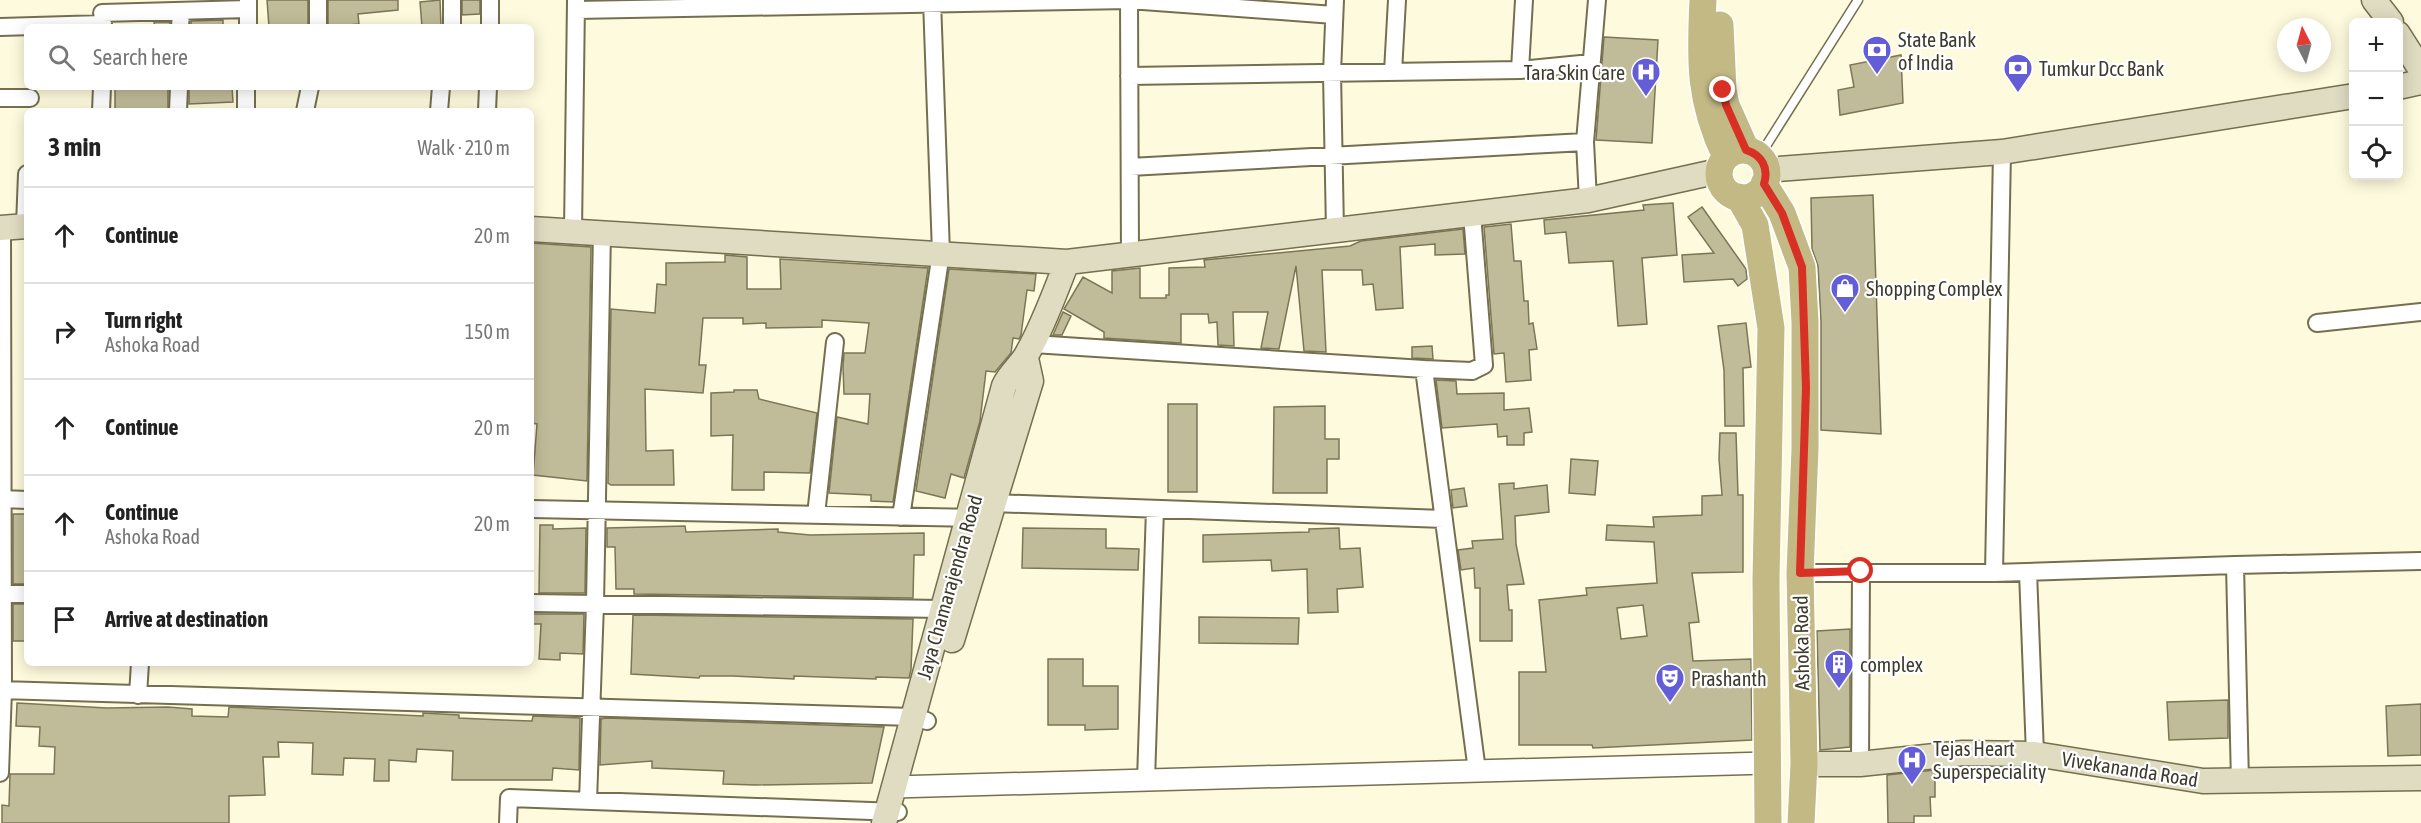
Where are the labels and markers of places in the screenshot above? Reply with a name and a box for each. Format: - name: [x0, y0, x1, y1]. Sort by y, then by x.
- place label: State Bank of India: [1898, 28, 1976, 74]
- bank icon: State Bank of India: [1861, 34, 1893, 76]
- bank icon: Tumkur Dcc Bank: [2002, 52, 2034, 94]
- hospital icon: Tara Skin Care: [1630, 56, 1662, 98]
- place label: Tumkur Dcc Bank: [2039, 57, 2164, 80]
- place label: Tara Skin Care: [1524, 61, 1625, 84]
- shop icon: Shopping Complex: [1829, 272, 1861, 314]
- place label: Shopping Complex: [1866, 277, 2002, 300]
- building icon: complex: [1823, 648, 1855, 690]
- place label: complex: [1860, 653, 1923, 676]
- theatre icon: Prashanth: [1654, 662, 1686, 704]
- place label: Prashanth: [1691, 667, 1767, 690]
- place label: Tejas Heart Superspeciality: [1933, 737, 2046, 783]
- hospital icon: Tejas Heart Superspeciality: [1896, 744, 1928, 786]

